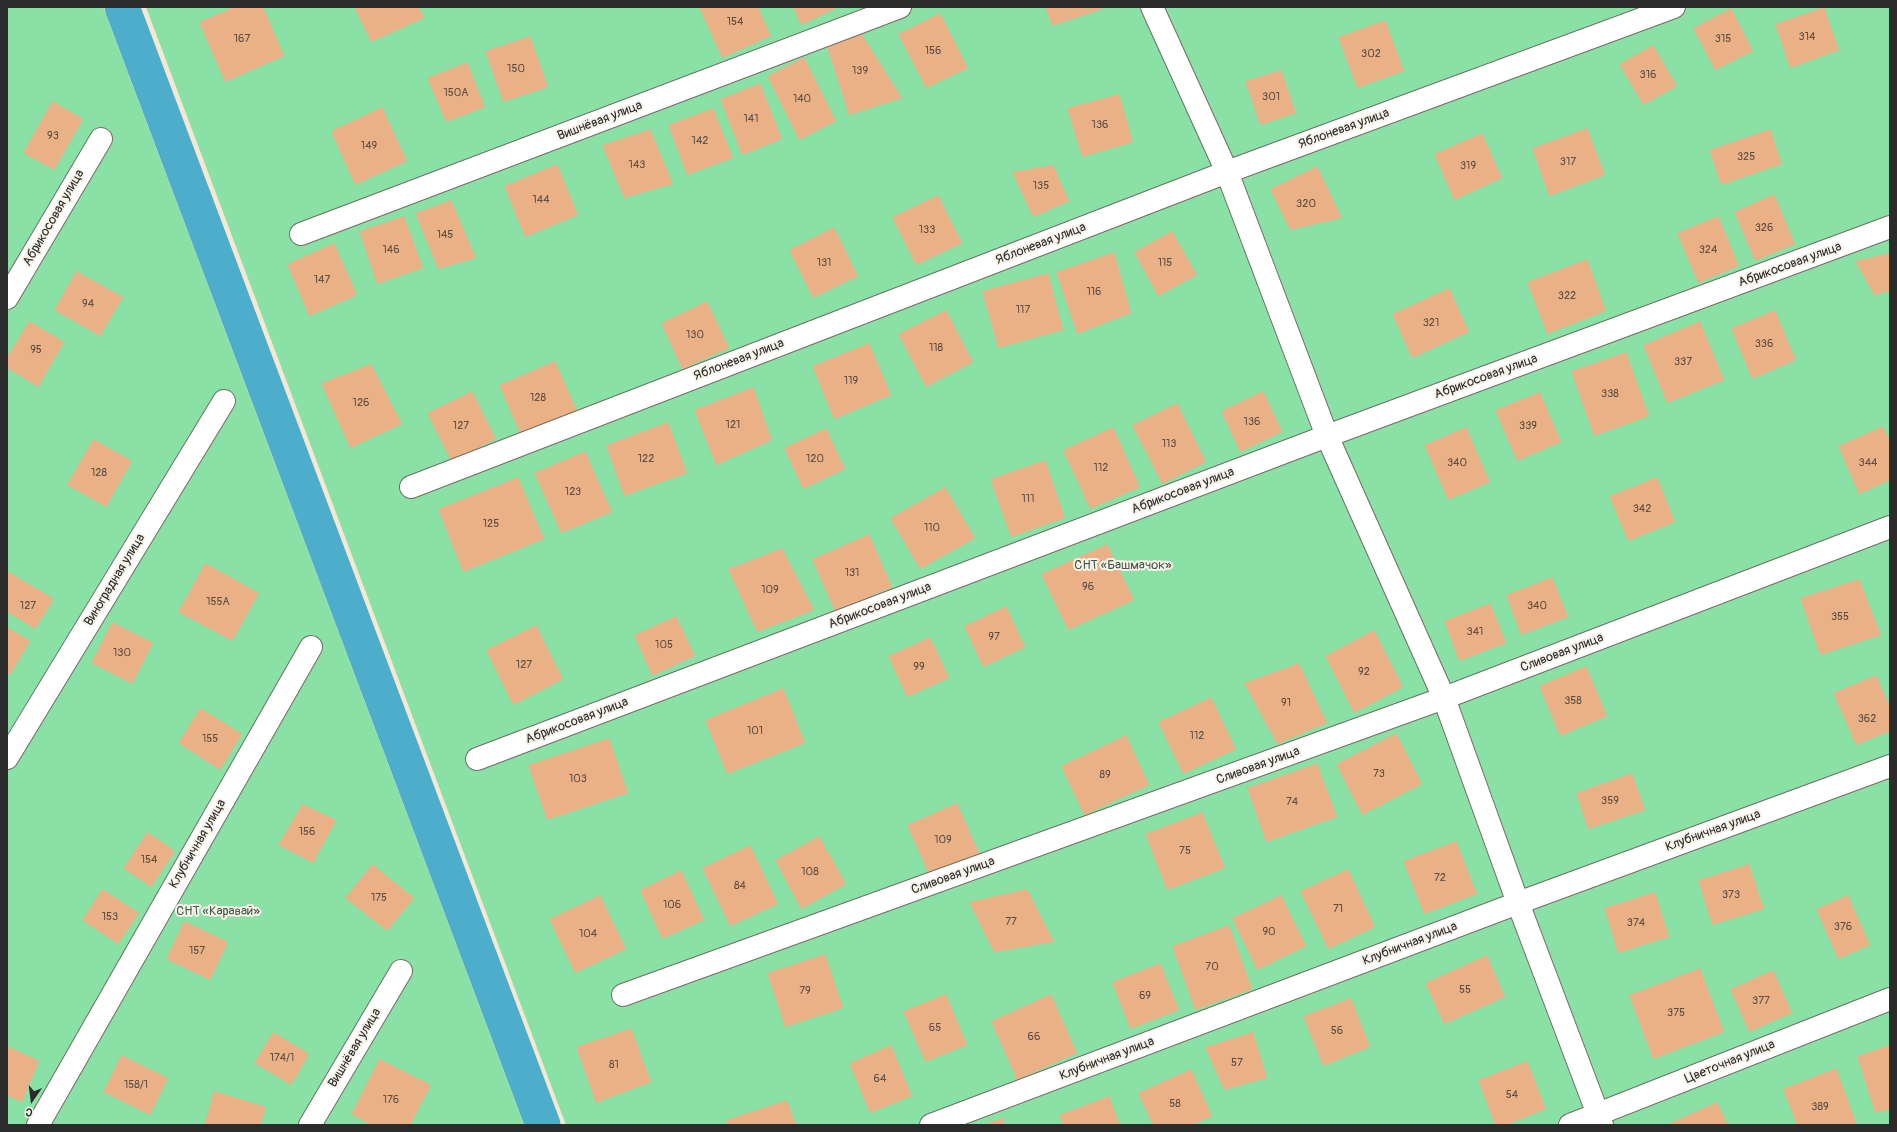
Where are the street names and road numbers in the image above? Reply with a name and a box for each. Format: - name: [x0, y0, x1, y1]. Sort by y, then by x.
- street label: Вишнёвая улица: [555, 98, 645, 144]
- street label: Яблоневая улица: [1296, 105, 1392, 153]
- street label: Абрикосовая улица: [20, 167, 88, 269]
- street label: Яблоневая улица: [994, 220, 1088, 268]
- street label: Абрикосовая улица: [1736, 239, 1844, 291]
- street label: Яблоневая улица: [692, 336, 786, 384]
- street label: Абрикосовая улица: [1432, 351, 1540, 403]
- street label: Абрикосовая улица: [1129, 464, 1237, 518]
- street label: Виноградная улица: [81, 531, 149, 629]
- street label: Абрикосовая улица: [826, 579, 934, 633]
- street label: Сливовая улица: [1518, 630, 1606, 676]
- street label: Абрикосовая улица: [523, 694, 631, 748]
- street label: Сливовая улица: [1214, 744, 1302, 788]
- street label: Клубничная улица: [166, 797, 230, 891]
- street label: Клубничная улица: [1663, 807, 1763, 855]
- street label: Сливовая улица: [909, 854, 997, 898]
- street label: Клубничная улица: [1361, 919, 1459, 969]
- street label: Вишнёвая улица: [325, 1006, 385, 1090]
- street label: Клубничная улица: [1058, 1034, 1156, 1084]
- street label: Цветочная улица: [1683, 1037, 1777, 1087]

